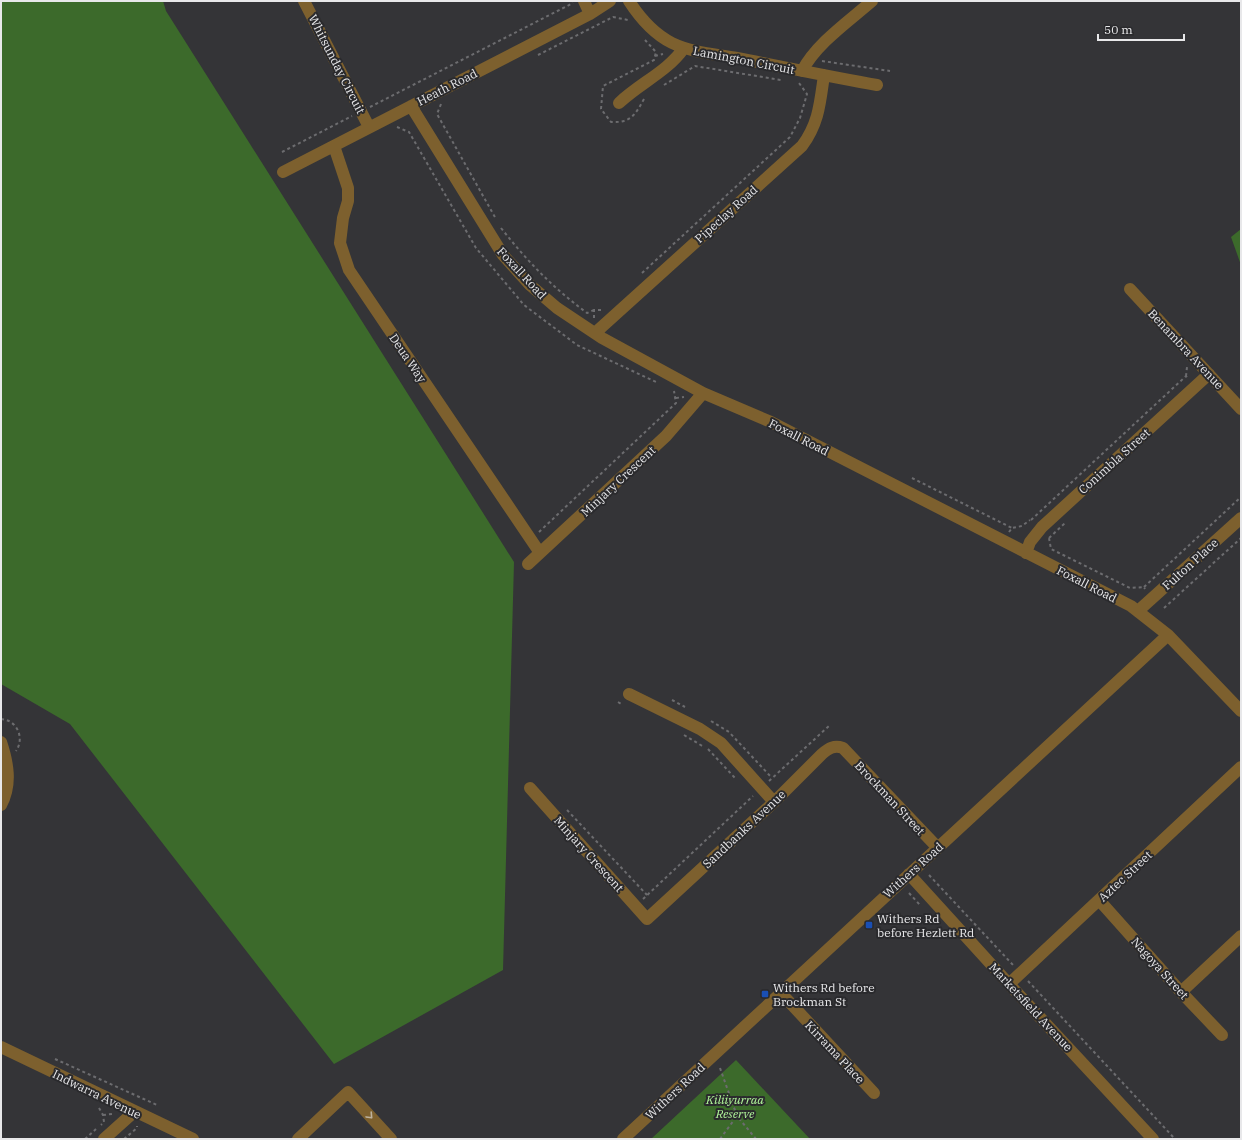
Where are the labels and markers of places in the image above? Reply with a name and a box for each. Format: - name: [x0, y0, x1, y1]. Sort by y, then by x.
- place label: Withers Rd before Hezlett Rd: [877, 911, 974, 940]
- marker: Withers Rd before Hezlett Rd: [864, 920, 874, 930]
- place label: Withers Rd before Brockman St: [773, 980, 875, 1009]
- marker: Withers Rd before Brockman St: [760, 989, 770, 999]

